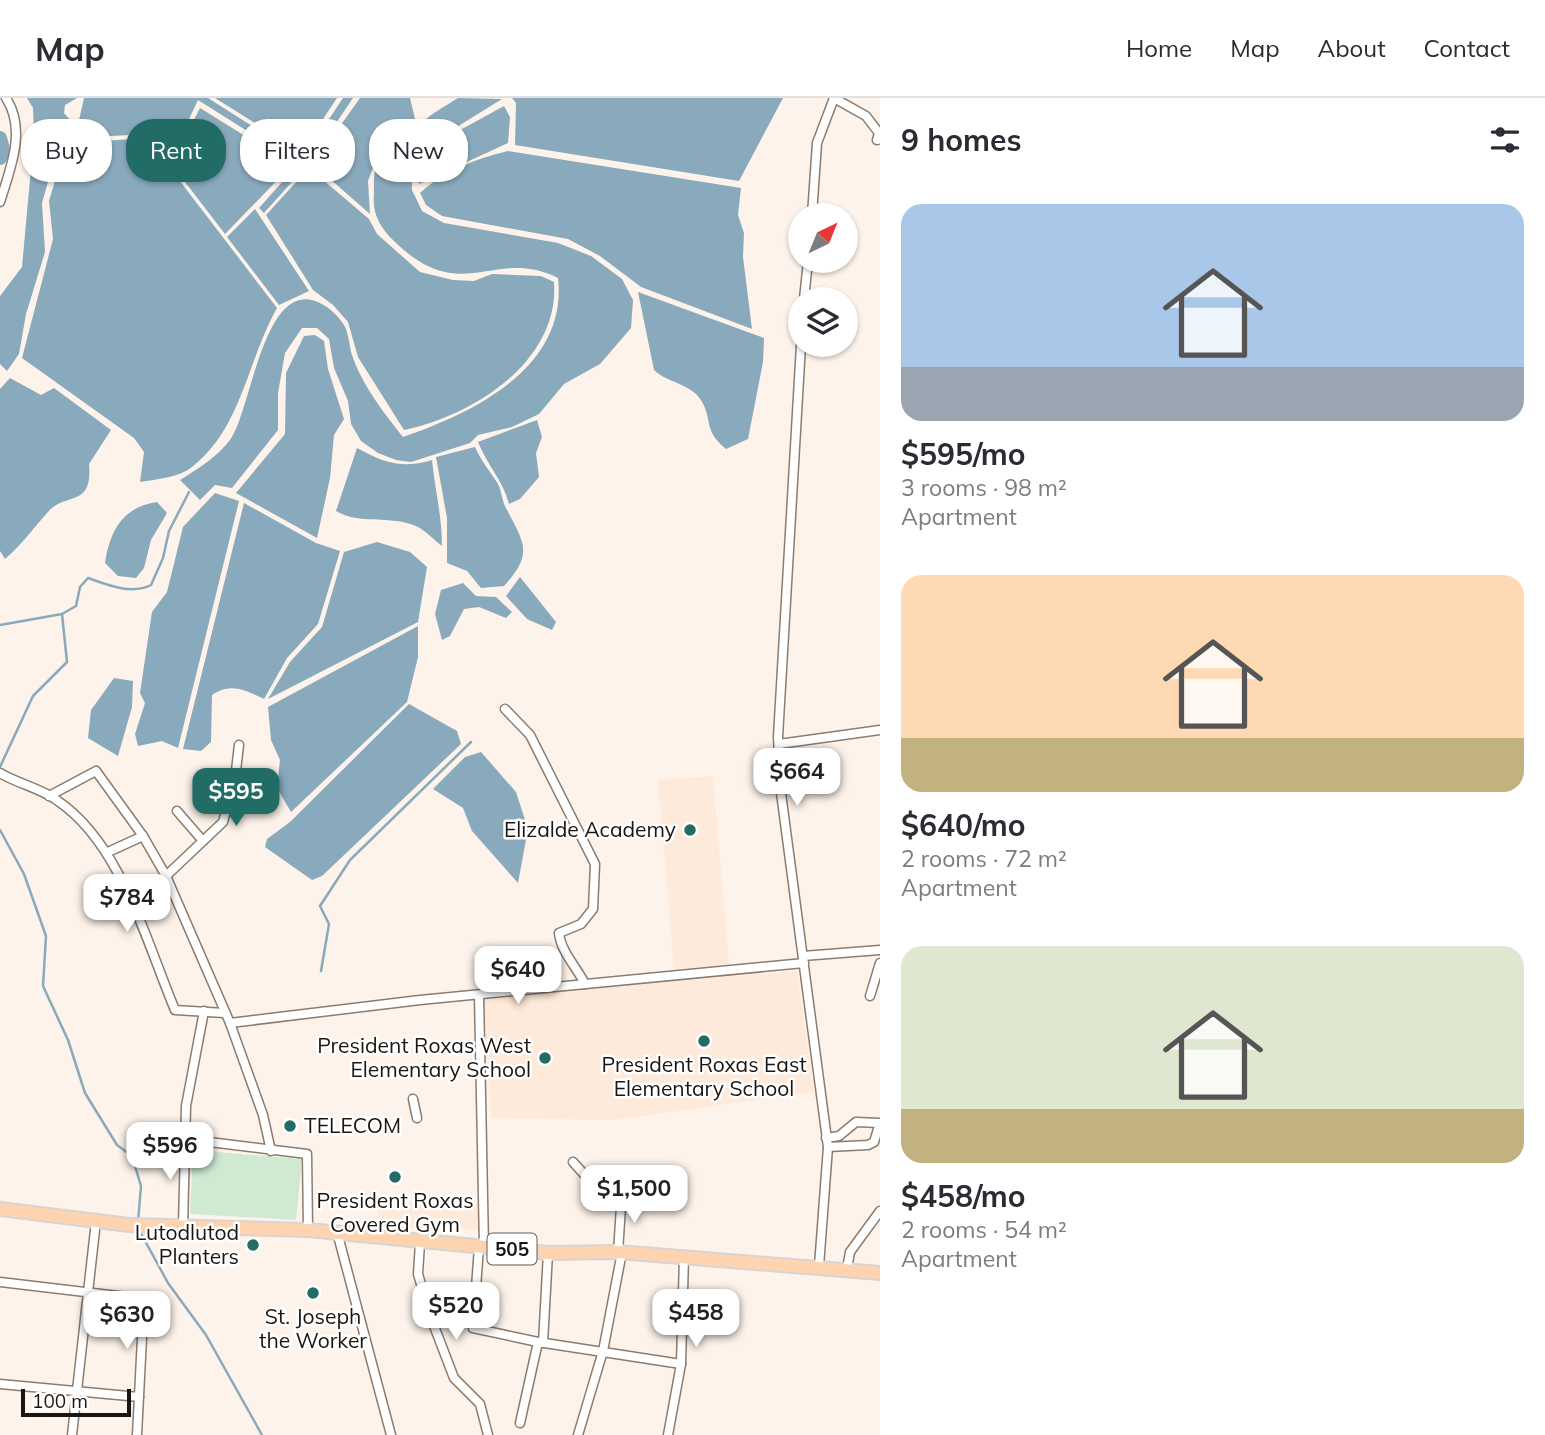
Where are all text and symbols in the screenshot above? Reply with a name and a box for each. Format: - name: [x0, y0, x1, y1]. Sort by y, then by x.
- text: Map: [35, 28, 105, 69]
- text: Home: [1126, 33, 1192, 63]
- text: Map: [1230, 33, 1280, 63]
- text: About: [1318, 33, 1386, 63]
- text: Contact: [1424, 33, 1510, 63]
- chip: Buy: [21, 119, 112, 182]
- chip: Rent: [126, 119, 226, 182]
- chip: Filters: [240, 119, 355, 182]
- chip: New: [369, 119, 468, 182]
- text: 9 homes: [901, 121, 1022, 159]
- icon: filters: [1486, 121, 1524, 159]
- north arrow: [788, 203, 858, 273]
- map controls: [788, 203, 858, 357]
- icon: home: [1150, 250, 1276, 376]
- button: layers: [788, 287, 858, 357]
- text: $595/mo: [901, 435, 1025, 473]
- text: 3 rooms · 98 m²: [901, 473, 1067, 502]
- text: Apartment: [901, 502, 1017, 531]
- icon: home: [1150, 621, 1276, 747]
- pin: $664: [756, 748, 838, 808]
- text: $664: [769, 756, 825, 785]
- pin: $595: [195, 768, 277, 828]
- text: $595: [208, 776, 264, 805]
- text: $640/mo: [901, 806, 1025, 844]
- place label: Elizalde Academy: [504, 816, 676, 842]
- marker: Elizalde Academy: [682, 822, 698, 838]
- text: 2 rooms · 72 m²: [901, 844, 1067, 873]
- text: Apartment: [901, 873, 1017, 902]
- pin: $784: [86, 874, 168, 934]
- text: $784: [99, 882, 155, 911]
- pin: $640: [477, 946, 559, 1006]
- text: $640: [490, 954, 546, 983]
- icon: home: [1150, 992, 1276, 1118]
- place label: President Roxas West Elementary School: [317, 1032, 531, 1082]
- marker: President Roxas East Elementary School: [696, 1033, 712, 1049]
- marker: President Roxas West Elementary School: [537, 1050, 553, 1066]
- place label: President Roxas East Elementary School: [601, 1051, 807, 1101]
- place label: TELECOM: [304, 1112, 401, 1138]
- marker: TELECOM: [282, 1118, 298, 1134]
- pin: $596: [129, 1122, 211, 1182]
- text: $596: [142, 1130, 198, 1159]
- pin: $1,500: [577, 1166, 691, 1225]
- marker: President Roxas Covered Gym: [387, 1169, 403, 1185]
- text: $1,500: [597, 1173, 671, 1202]
- text: $458/mo: [901, 1177, 1025, 1215]
- place label: President Roxas Covered Gym: [316, 1187, 474, 1237]
- text: 2 rooms · 54 m²: [901, 1215, 1067, 1244]
- place label: Lutodlutod Planters: [135, 1219, 239, 1269]
- road number: 505: [488, 1233, 536, 1264]
- marker: Lutodlutod Planters: [245, 1237, 261, 1253]
- text: Apartment: [901, 1244, 1017, 1273]
- pin: $520: [415, 1282, 497, 1342]
- marker: St. Joseph the Worker: [305, 1285, 321, 1301]
- text: $520: [428, 1290, 484, 1319]
- pin: $458: [655, 1290, 737, 1349]
- pin: $630: [86, 1292, 168, 1351]
- text: $458: [668, 1297, 724, 1326]
- text: $630: [99, 1299, 155, 1328]
- place label: St. Joseph the Worker: [259, 1303, 367, 1353]
- scale bar: [21, 1386, 131, 1418]
- text: 100 m: [32, 1389, 88, 1413]

